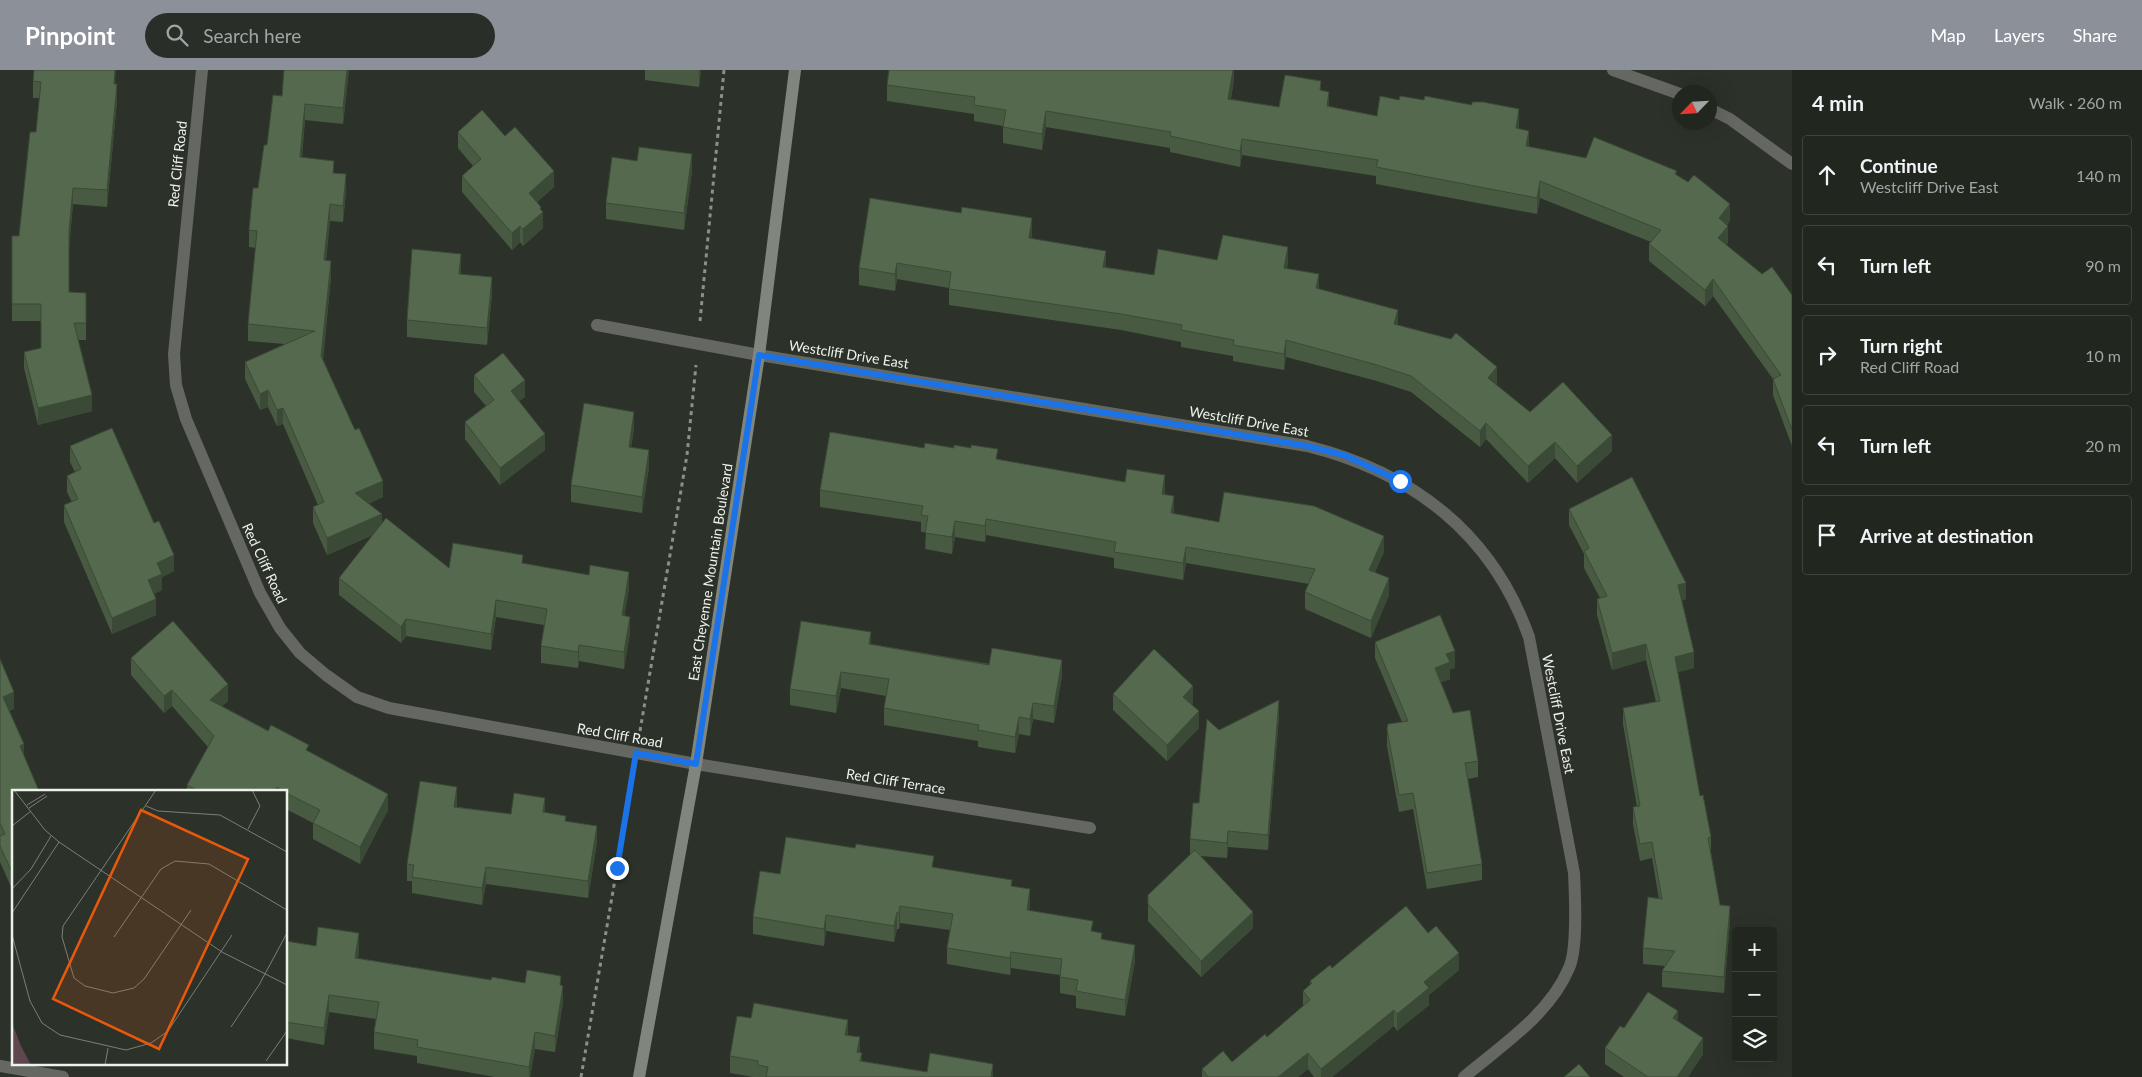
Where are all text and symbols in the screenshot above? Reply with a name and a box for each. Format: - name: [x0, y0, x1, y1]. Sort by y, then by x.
- search box: [145, 13, 495, 58]
- text: Pinpoint: [25, 21, 115, 50]
- icon: search: [163, 21, 191, 49]
- text: Search here: [203, 24, 301, 47]
- text: Map: [1930, 24, 1966, 46]
- text: Layers: [1994, 24, 2045, 46]
- text: Share: [2073, 24, 2117, 46]
- north arrow: [1672, 85, 1717, 130]
- text: 4 min: [1812, 90, 1864, 115]
- text: Walk · 260 m: [2029, 93, 2122, 112]
- street label: Red Cliff Road: [164, 120, 190, 208]
- text: Continue: [1860, 154, 1938, 177]
- icon: ahead: [1813, 161, 1841, 189]
- text: 140 m: [2076, 166, 2121, 185]
- text: Westcliff Drive East: [1860, 177, 1998, 196]
- icon: left: [1813, 251, 1841, 279]
- text: Turn left: [1860, 254, 1931, 277]
- text: 90 m: [2085, 256, 2121, 275]
- text: Turn right: [1860, 334, 1942, 357]
- street label: Westcliff Drive East: [788, 336, 910, 372]
- icon: right: [1813, 341, 1841, 369]
- text: 10 m: [2085, 346, 2121, 365]
- text: Red Cliff Road: [1860, 357, 1959, 376]
- street label: Westcliff Drive East: [1188, 402, 1310, 440]
- icon: left: [1813, 431, 1841, 459]
- text: Turn left: [1860, 434, 1931, 457]
- text: 20 m: [2085, 436, 2121, 455]
- street label: East Cheyenne Mountain Boulevard: [684, 462, 736, 682]
- route start: [1389, 470, 1412, 493]
- street label: Red Cliff Road: [239, 520, 291, 606]
- icon: arrive: [1813, 521, 1841, 549]
- text: Arrive at destination: [1860, 524, 2033, 547]
- street label: Westcliff Drive East: [1539, 653, 1579, 775]
- street label: Red Cliff Road: [576, 719, 664, 751]
- street label: Red Cliff Terrace: [845, 765, 947, 797]
- inset map: [12, 790, 288, 1064]
- route end: [606, 857, 629, 880]
- map controls: [1732, 927, 1777, 1062]
- button: +: [1732, 927, 1777, 972]
- button: −: [1732, 972, 1777, 1017]
- button: layers: [1732, 1017, 1777, 1062]

